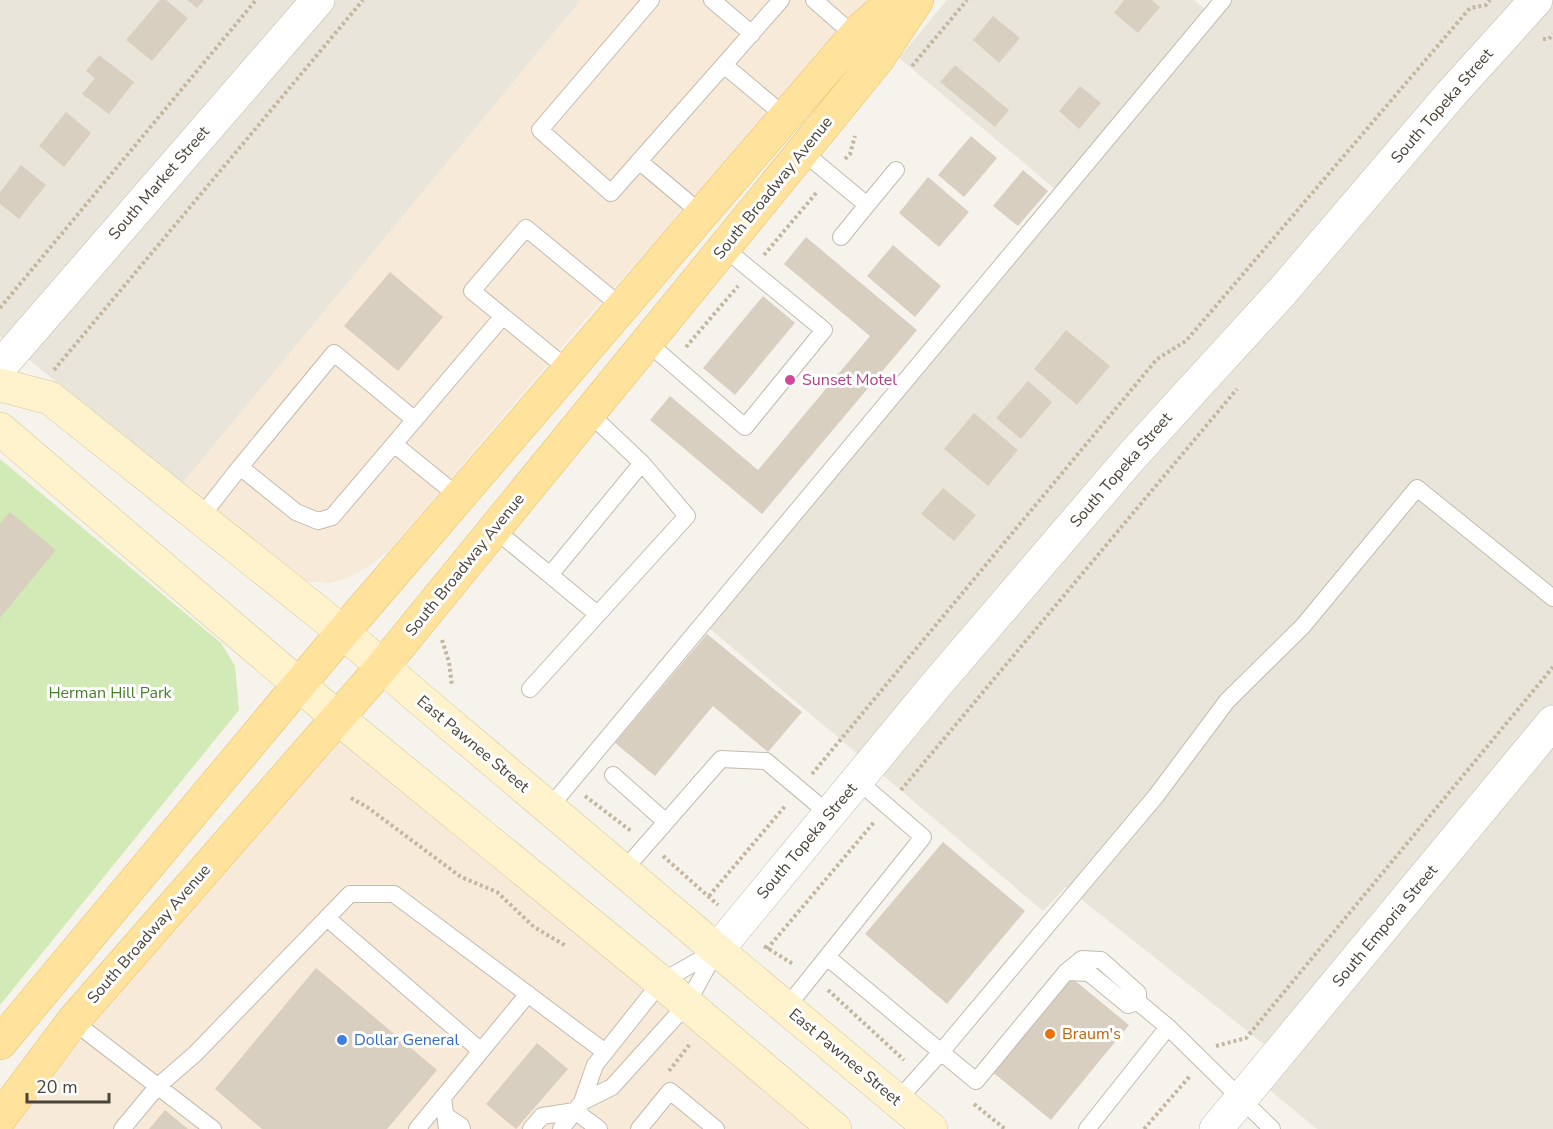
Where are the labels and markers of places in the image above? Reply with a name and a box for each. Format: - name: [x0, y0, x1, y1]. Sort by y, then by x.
- place label: Sunset Motel: [802, 369, 897, 391]
- marker: Sunset Motel: [783, 373, 797, 387]
- place label: Braum's: [1062, 1023, 1121, 1045]
- marker: Braum's: [1043, 1027, 1057, 1041]
- place label: Dollar General: [354, 1029, 459, 1051]
- marker: Dollar General: [335, 1033, 349, 1047]

